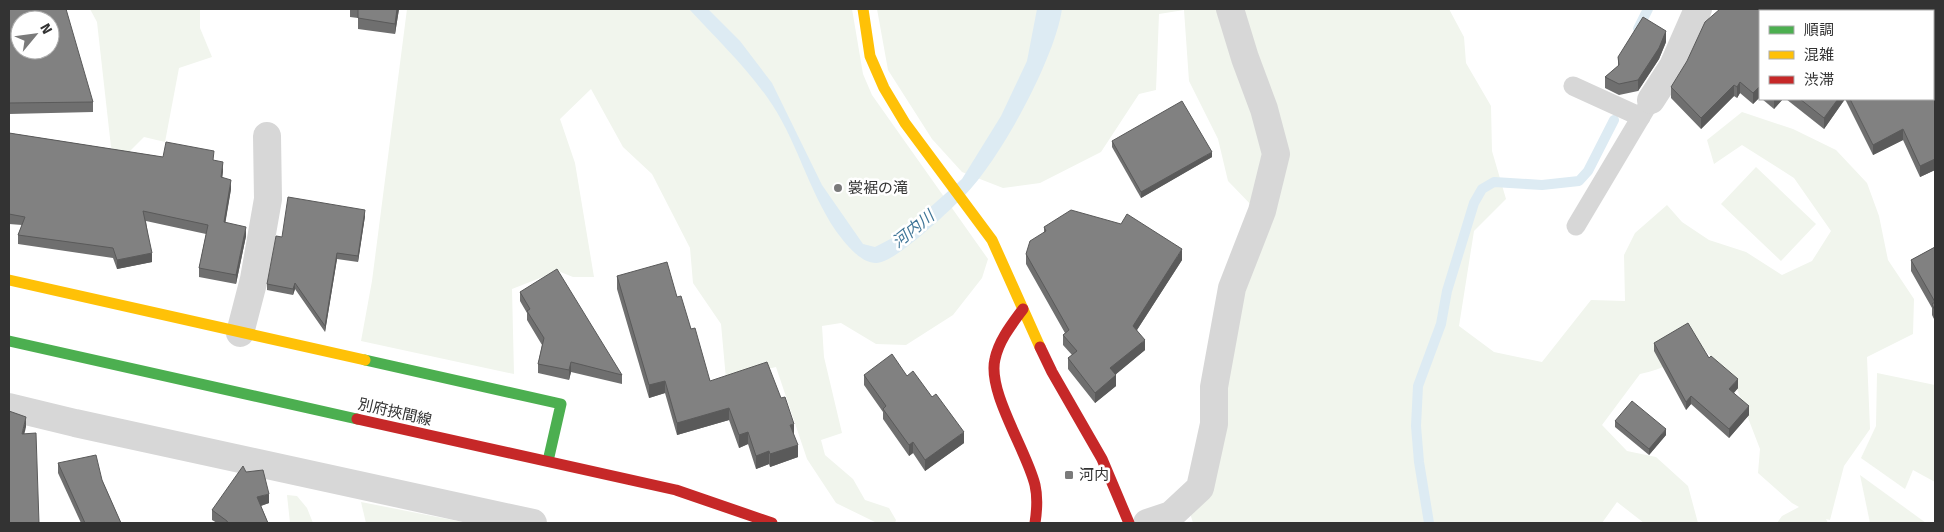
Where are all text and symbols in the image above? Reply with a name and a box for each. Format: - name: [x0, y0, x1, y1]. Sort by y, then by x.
- north arrow: [10, 10, 60, 60]
- legend: [1759, 10, 1934, 100]
- text: N: [36, 21, 56, 37]
- text: 順調: [1804, 21, 1834, 39]
- text: 混雑: [1804, 46, 1834, 64]
- text: 渋滞: [1804, 71, 1834, 89]
- place label: 裳裾の滝: [848, 179, 908, 197]
- marker: 裳裾の滝: [832, 182, 844, 194]
- water label: 河内川: [888, 205, 939, 251]
- street label: 別府挾間線: [356, 395, 434, 429]
- place label: 河内: [1079, 466, 1109, 484]
- marker: 河内: [1063, 469, 1075, 481]

